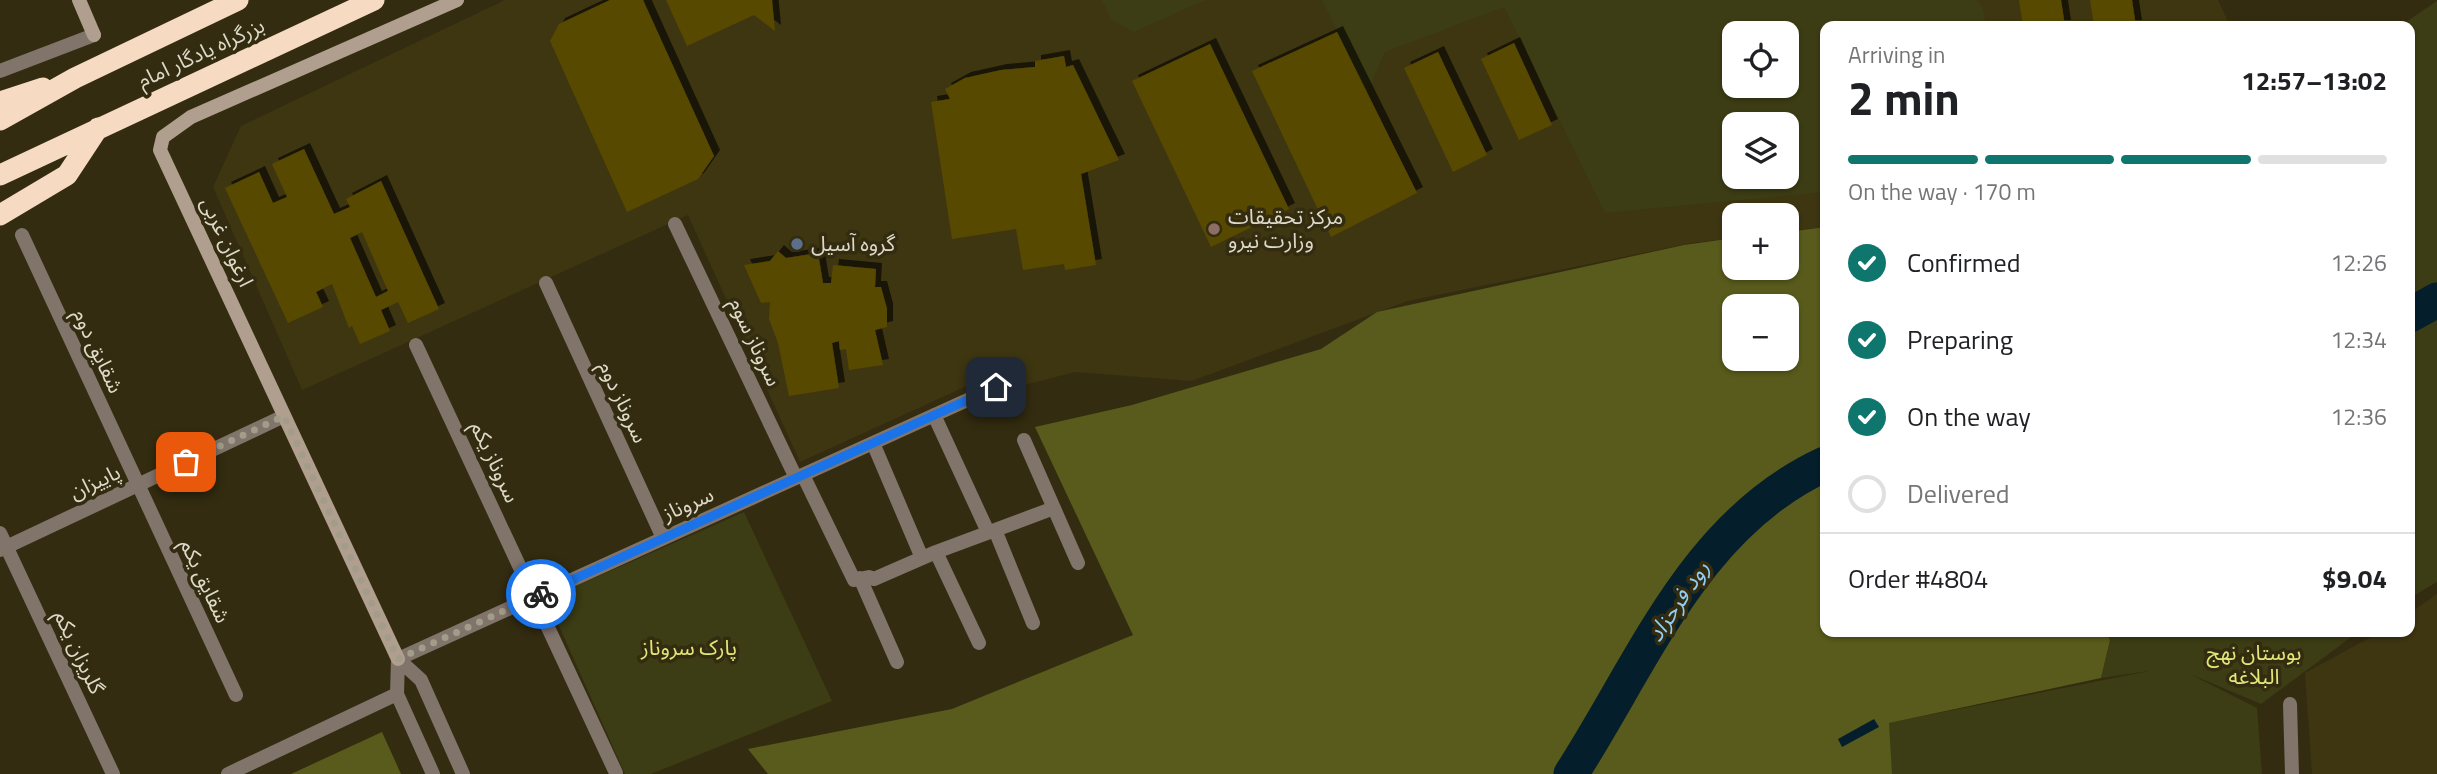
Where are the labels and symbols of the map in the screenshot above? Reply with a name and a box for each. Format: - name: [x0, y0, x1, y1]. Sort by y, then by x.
- street label: بزرگراه یادگار امام: [132, 9, 270, 96]
- street label: ارغوان غربی: [193, 191, 263, 292]
- place label: مرکز تحقیقات وزارت نیرو: [1228, 200, 1343, 256]
- marker: مرکز تحقیقات وزارت نیرو: [1206, 221, 1222, 237]
- place label: گروه آسیل: [811, 227, 895, 259]
- marker: گروه آسیل: [789, 236, 805, 252]
- street label: سروناز سوم: [720, 292, 790, 392]
- street label: شقایق دوم: [64, 303, 133, 399]
- street label: سروناز دوم: [590, 355, 657, 449]
- pin: [966, 357, 1026, 417]
- street label: سروناز یکم: [463, 415, 529, 508]
- pin: [156, 432, 216, 492]
- street label: پاییزان: [63, 455, 126, 507]
- street label: سروناز: [656, 478, 719, 529]
- street label: شقایق یکم: [172, 533, 239, 628]
- water label: رود فرحزاد: [1637, 553, 1718, 649]
- courier: [506, 559, 576, 629]
- street label: گلریزان یکم: [46, 604, 113, 699]
- park label: پارک سروناز: [640, 631, 737, 663]
- park label: بوستان نهج البلاغه: [2207, 636, 2301, 692]

